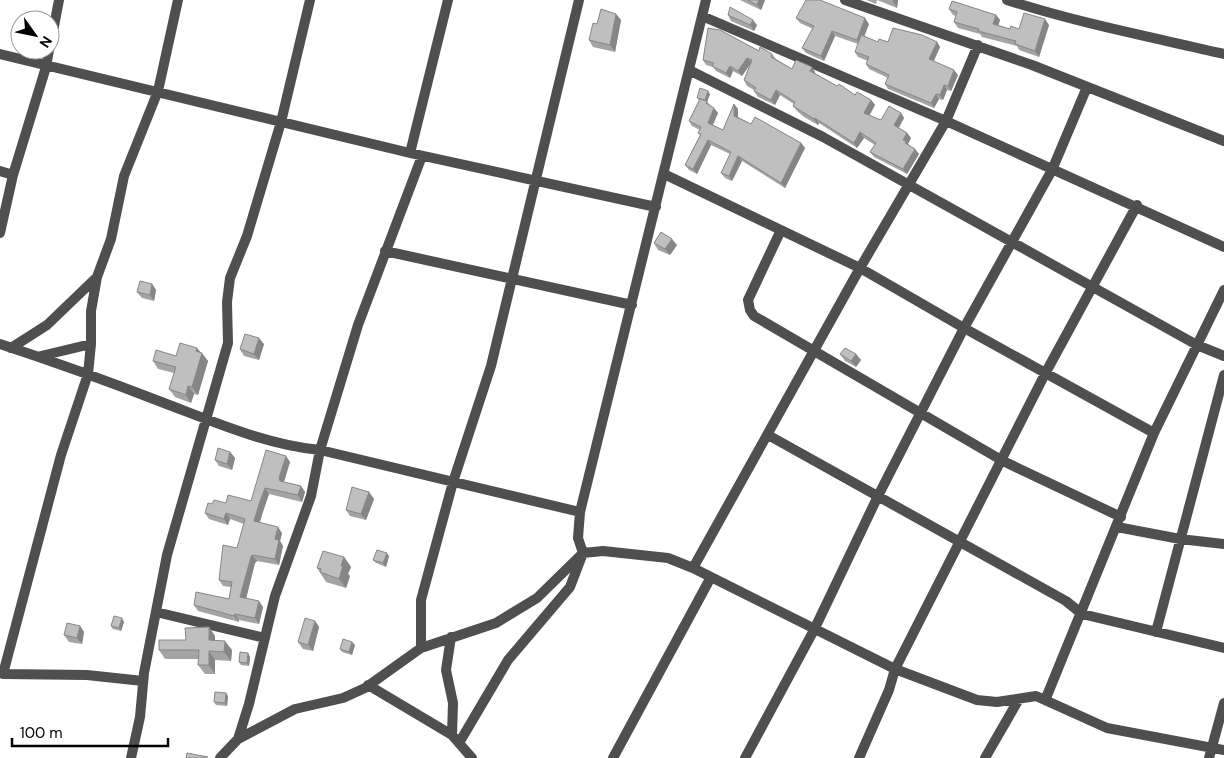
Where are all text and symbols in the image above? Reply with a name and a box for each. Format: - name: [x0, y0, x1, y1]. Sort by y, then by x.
- north arrow: [10, 10, 60, 60]
- text: N: [36, 33, 56, 51]
- scale bar: [12, 716, 169, 748]
- text: 100 m: [20, 723, 63, 743]

